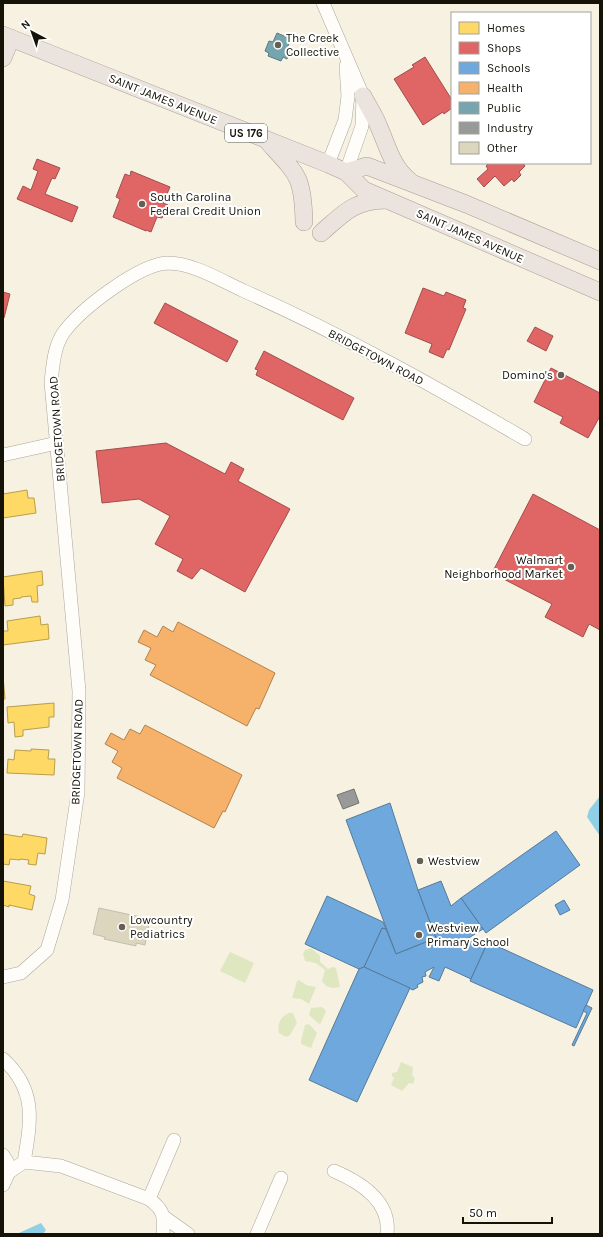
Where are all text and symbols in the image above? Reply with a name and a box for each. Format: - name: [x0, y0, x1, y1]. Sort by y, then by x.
- north arrow: [12, 12, 52, 52]
- legend: [451, 12, 591, 164]
- text: N: [19, 17, 33, 32]
- text: Homes: [487, 21, 525, 35]
- place label: The Creek Collective: [286, 31, 339, 59]
- marker: The Creek Collective: [273, 40, 283, 50]
- text: Shops: [487, 41, 521, 55]
- text: Schools: [487, 61, 530, 75]
- street label: SAINT JAMES AVENUE: [107, 71, 219, 127]
- text: Health: [487, 81, 523, 95]
- text: Public: [487, 101, 521, 115]
- text: Industry: [487, 121, 533, 135]
- road number: US 176: [225, 124, 267, 142]
- text: Other: [487, 141, 518, 155]
- place label: South Carolina Federal Credit Union: [150, 190, 261, 218]
- marker: South Carolina Federal Credit Union: [137, 199, 147, 209]
- street label: SAINT JAMES AVENUE: [414, 206, 526, 266]
- street label: BRIDGETOWN ROAD: [326, 326, 426, 388]
- place label: Domino's: [502, 368, 553, 382]
- marker: Domino's: [556, 370, 566, 380]
- street label: BRIDGETOWN ROAD: [46, 376, 68, 482]
- place label: Walmart Neighborhood Market: [444, 553, 563, 581]
- marker: Walmart Neighborhood Market: [566, 562, 576, 572]
- street label: BRIDGETOWN ROAD: [68, 699, 86, 805]
- place label: Westview: [428, 854, 480, 868]
- marker: Westview: [415, 856, 425, 866]
- place label: Lowcountry Pediatrics: [130, 913, 193, 941]
- place label: Westview Primary School: [427, 921, 509, 949]
- marker: Lowcountry Pediatrics: [117, 922, 127, 932]
- marker: Westview Primary School: [414, 930, 424, 940]
- scale bar: [463, 1199, 552, 1225]
- text: 50 m: [469, 1206, 497, 1220]

